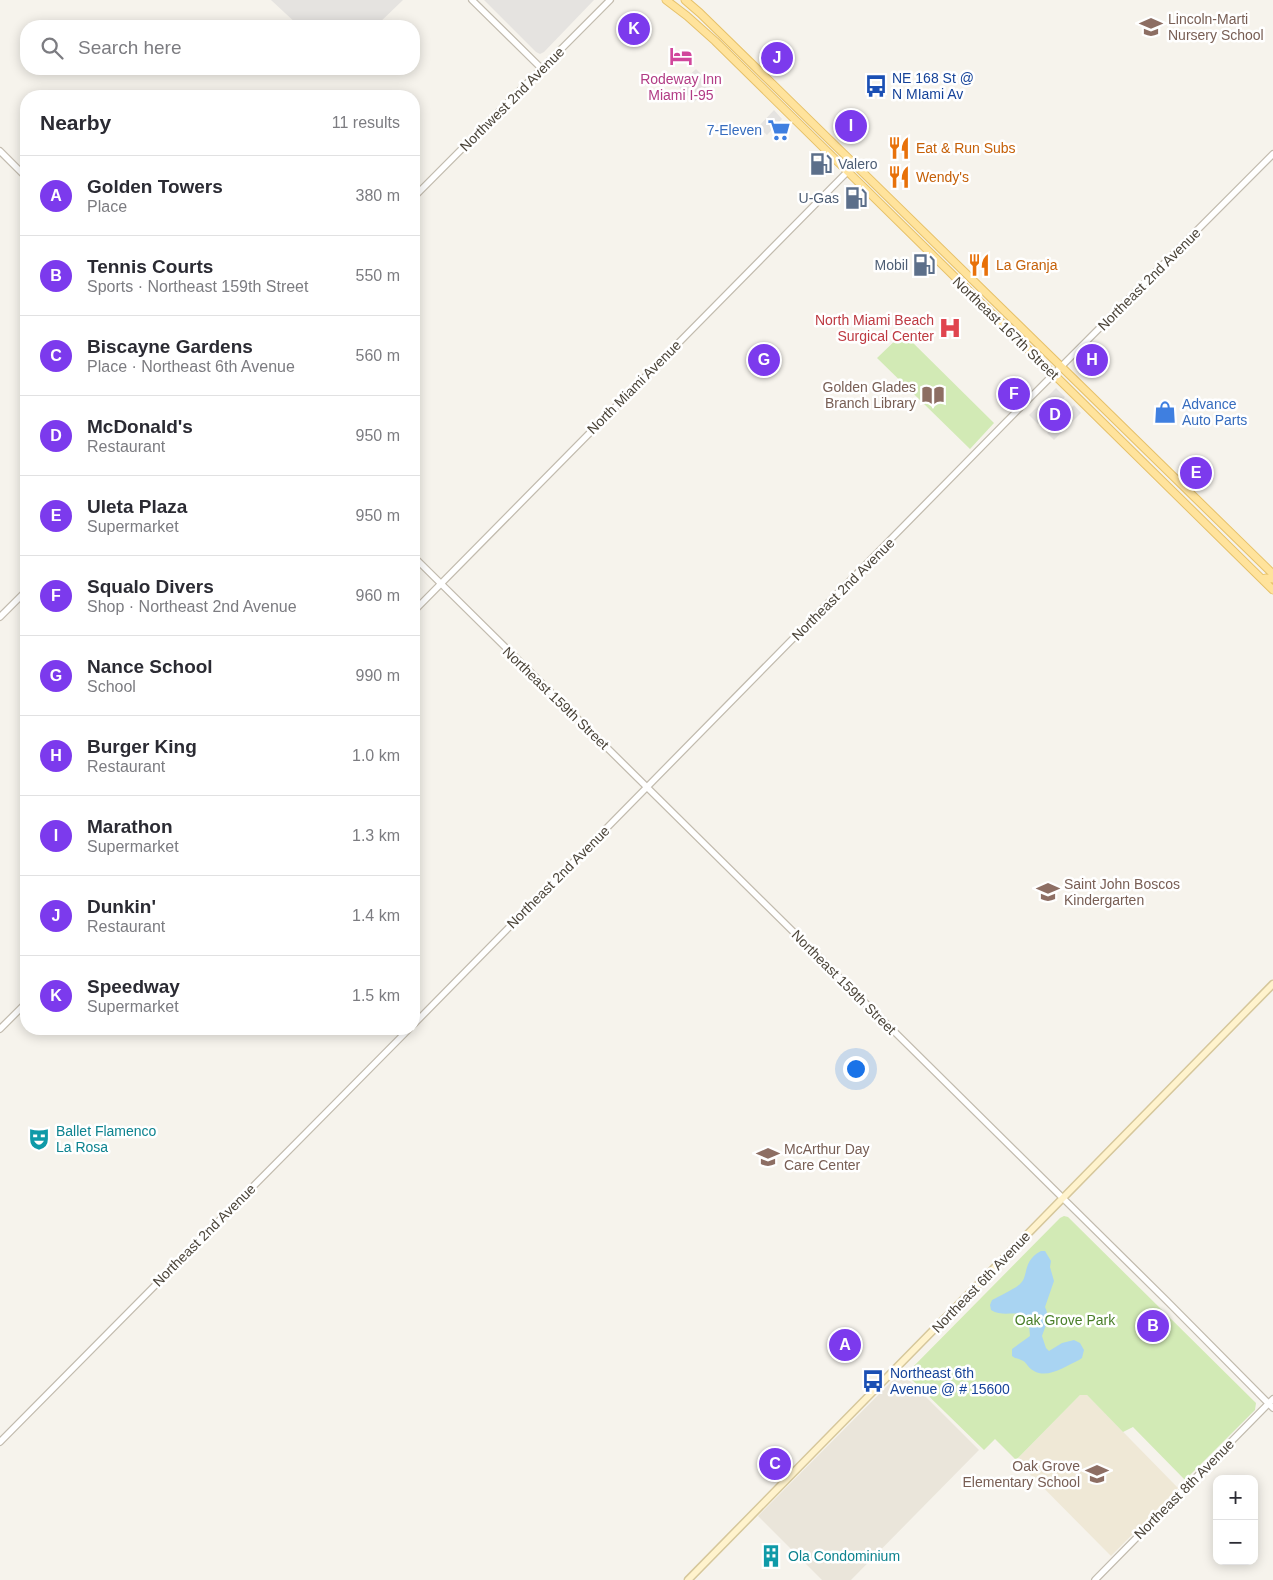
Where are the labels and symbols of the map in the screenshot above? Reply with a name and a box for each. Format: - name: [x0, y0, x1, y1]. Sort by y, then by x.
- pin: K: [618, 10, 650, 48]
- place label: Lincoln-Marti Nursery School: [1168, 11, 1264, 43]
- school or university icon: Lincoln-Marti Nursery School: [1138, 14, 1164, 40]
- pin: J: [761, 39, 793, 77]
- street label: Northwest 2nd Avenue: [457, 43, 568, 154]
- hotel icon: Rodeway Inn Miami I-95: [668, 43, 694, 69]
- place label: NE 168 St @ N MIami Av: [892, 70, 974, 102]
- place label: Rodeway Inn Miami I-95: [640, 71, 722, 103]
- bus stop icon: NE 168 St @ N MIami Av: [863, 73, 889, 99]
- pin: I: [835, 107, 867, 145]
- supermarket icon: 7-Eleven: [766, 117, 792, 143]
- place label: 7-Eleven: [707, 122, 762, 138]
- restaurant icon: Eat & Run Subs: [886, 135, 912, 161]
- place label: Eat & Run Subs: [916, 140, 1016, 156]
- fuel station icon: Valero: [808, 151, 834, 177]
- place label: Valero: [838, 156, 878, 172]
- restaurant icon: Wendy's: [886, 164, 912, 190]
- place label: Wendy's: [916, 169, 969, 185]
- fuel station icon: U-Gas: [843, 185, 869, 211]
- place label: U-Gas: [799, 190, 839, 206]
- street label: Northeast 2nd Avenue: [1094, 224, 1204, 334]
- fuel station icon: Mobil: [911, 252, 937, 278]
- restaurant icon: La Granja: [966, 252, 992, 278]
- place label: Mobil: [875, 257, 908, 273]
- place label: La Granja: [996, 257, 1058, 273]
- street label: Northeast 167th Street: [950, 273, 1062, 383]
- place label: North Miami Beach Surgical Center: [815, 312, 934, 344]
- hospital icon: North Miami Beach Surgical Center: [937, 315, 963, 341]
- street label: North Miami Avenue: [584, 337, 684, 437]
- pin: G: [748, 341, 780, 379]
- pin: H: [1076, 341, 1108, 379]
- pin: F: [998, 375, 1030, 413]
- place label: Golden Glades Branch Library: [823, 379, 916, 411]
- library icon: Golden Glades Branch Library: [920, 382, 946, 408]
- pin: D: [1039, 396, 1071, 434]
- place label: Advance Auto Parts: [1182, 396, 1247, 428]
- shop icon: Advance Auto Parts: [1152, 399, 1178, 425]
- pin: E: [1180, 454, 1212, 492]
- street label: Northeast 2nd Avenue: [788, 534, 898, 644]
- street label: Northeast 159th Street: [500, 643, 612, 753]
- street label: Northeast 2nd Avenue: [503, 822, 613, 932]
- place label: Saint John Boscos Kindergarten: [1064, 876, 1180, 908]
- school or university icon: Saint John Boscos Kindergarten: [1035, 879, 1061, 905]
- street label: Northeast 159th Street: [789, 927, 900, 1038]
- your location: [843, 1056, 869, 1082]
- place label: Ballet Flamenco La Rosa: [56, 1123, 157, 1155]
- theatre icon: Ballet Flamenco La Rosa: [26, 1126, 52, 1152]
- place label: McArthur Day Care Center: [784, 1141, 870, 1173]
- school or university icon: McArthur Day Care Center: [755, 1144, 781, 1170]
- street label: Northeast 2nd Avenue: [149, 1180, 259, 1290]
- street label: Northeast 6th Avenue: [929, 1228, 1034, 1336]
- pin: B: [1137, 1307, 1169, 1345]
- park label: Oak Grove Park: [1015, 1312, 1116, 1328]
- pin: A: [829, 1326, 861, 1364]
- place label: Northeast 6th Avenue @ # 15600: [890, 1365, 1010, 1397]
- bus stop icon: Northeast 6th Avenue @ # 15600: [860, 1368, 886, 1394]
- street label: Northeast 8th Avenue: [1131, 1436, 1237, 1542]
- pin: C: [759, 1445, 791, 1483]
- place label: Oak Grove Elementary School: [962, 1458, 1080, 1490]
- school or university icon: Oak Grove Elementary School: [1084, 1461, 1110, 1487]
- building icon: Ola Condominium: [758, 1543, 784, 1569]
- place label: Ola Condominium: [788, 1548, 900, 1564]

